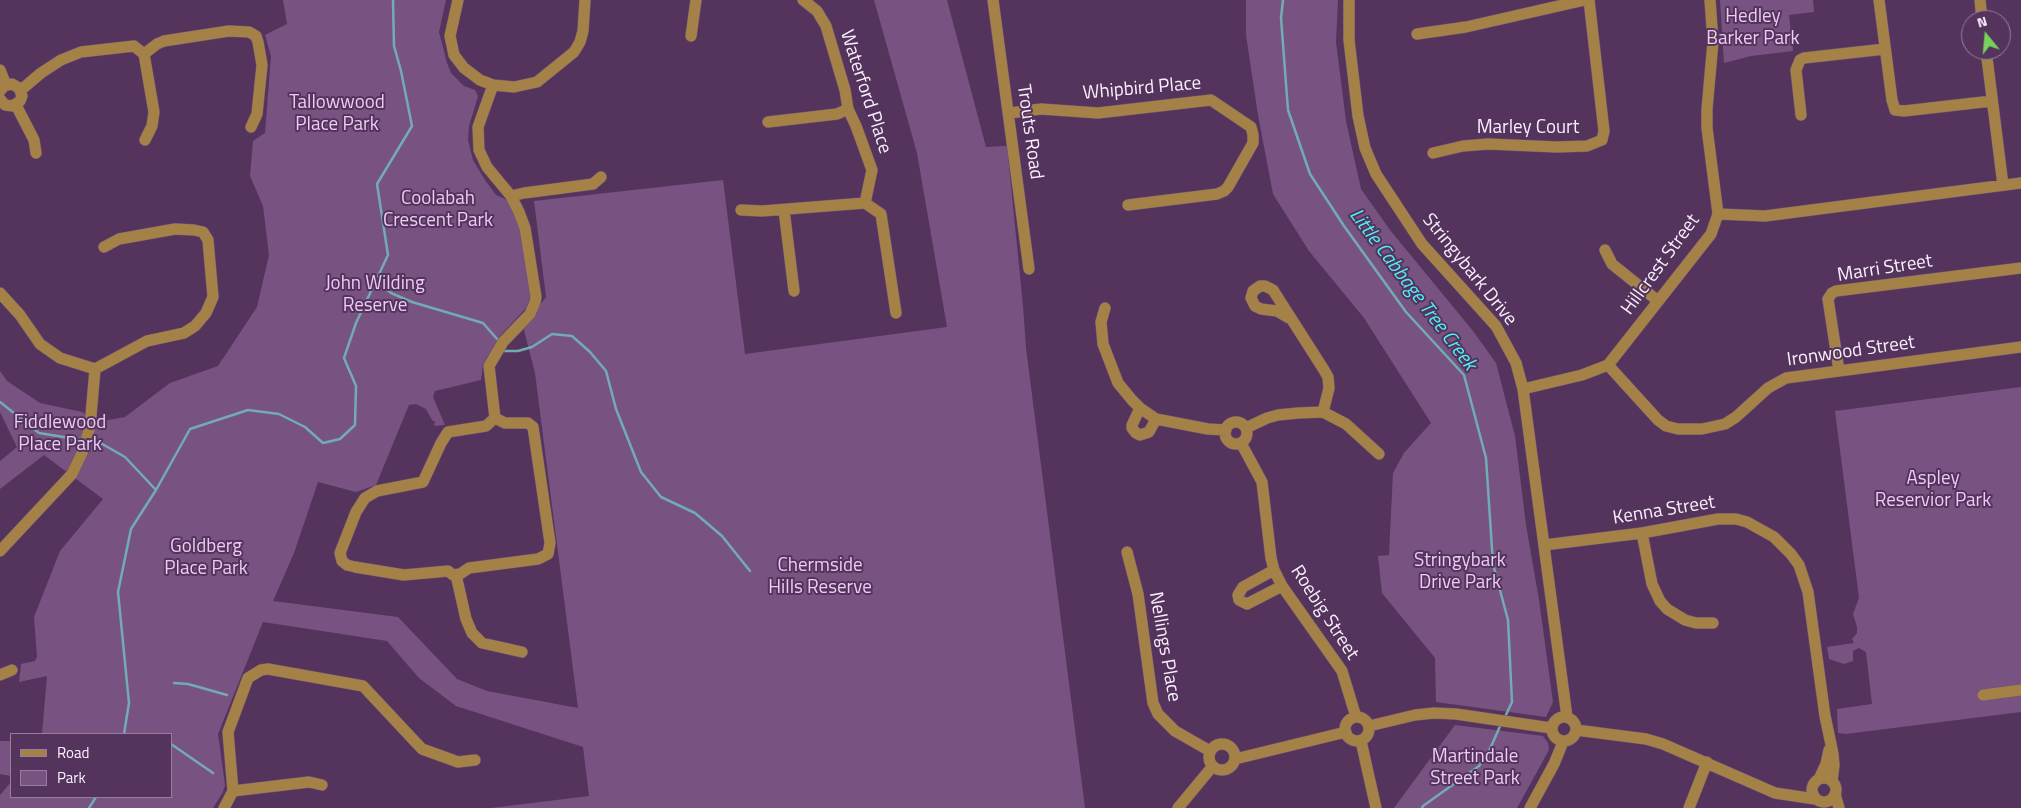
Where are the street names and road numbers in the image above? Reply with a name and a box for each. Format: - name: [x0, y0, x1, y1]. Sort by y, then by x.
- street label: Waterford Place: [834, 27, 896, 157]
- street label: Whipbird Place: [1082, 72, 1202, 106]
- street label: Trouts Road: [1011, 83, 1047, 181]
- street label: Marley Court: [1477, 117, 1579, 139]
- street label: Stringybark Drive: [1417, 209, 1521, 331]
- street label: Hillcrest Street: [1617, 210, 1705, 320]
- street label: Marri Street: [1836, 250, 1934, 288]
- street label: Ironwood Street: [1786, 332, 1916, 372]
- street label: Kenna Street: [1611, 492, 1717, 530]
- street label: Roebig Street: [1285, 561, 1363, 665]
- street label: Nellings Place: [1143, 590, 1185, 704]

